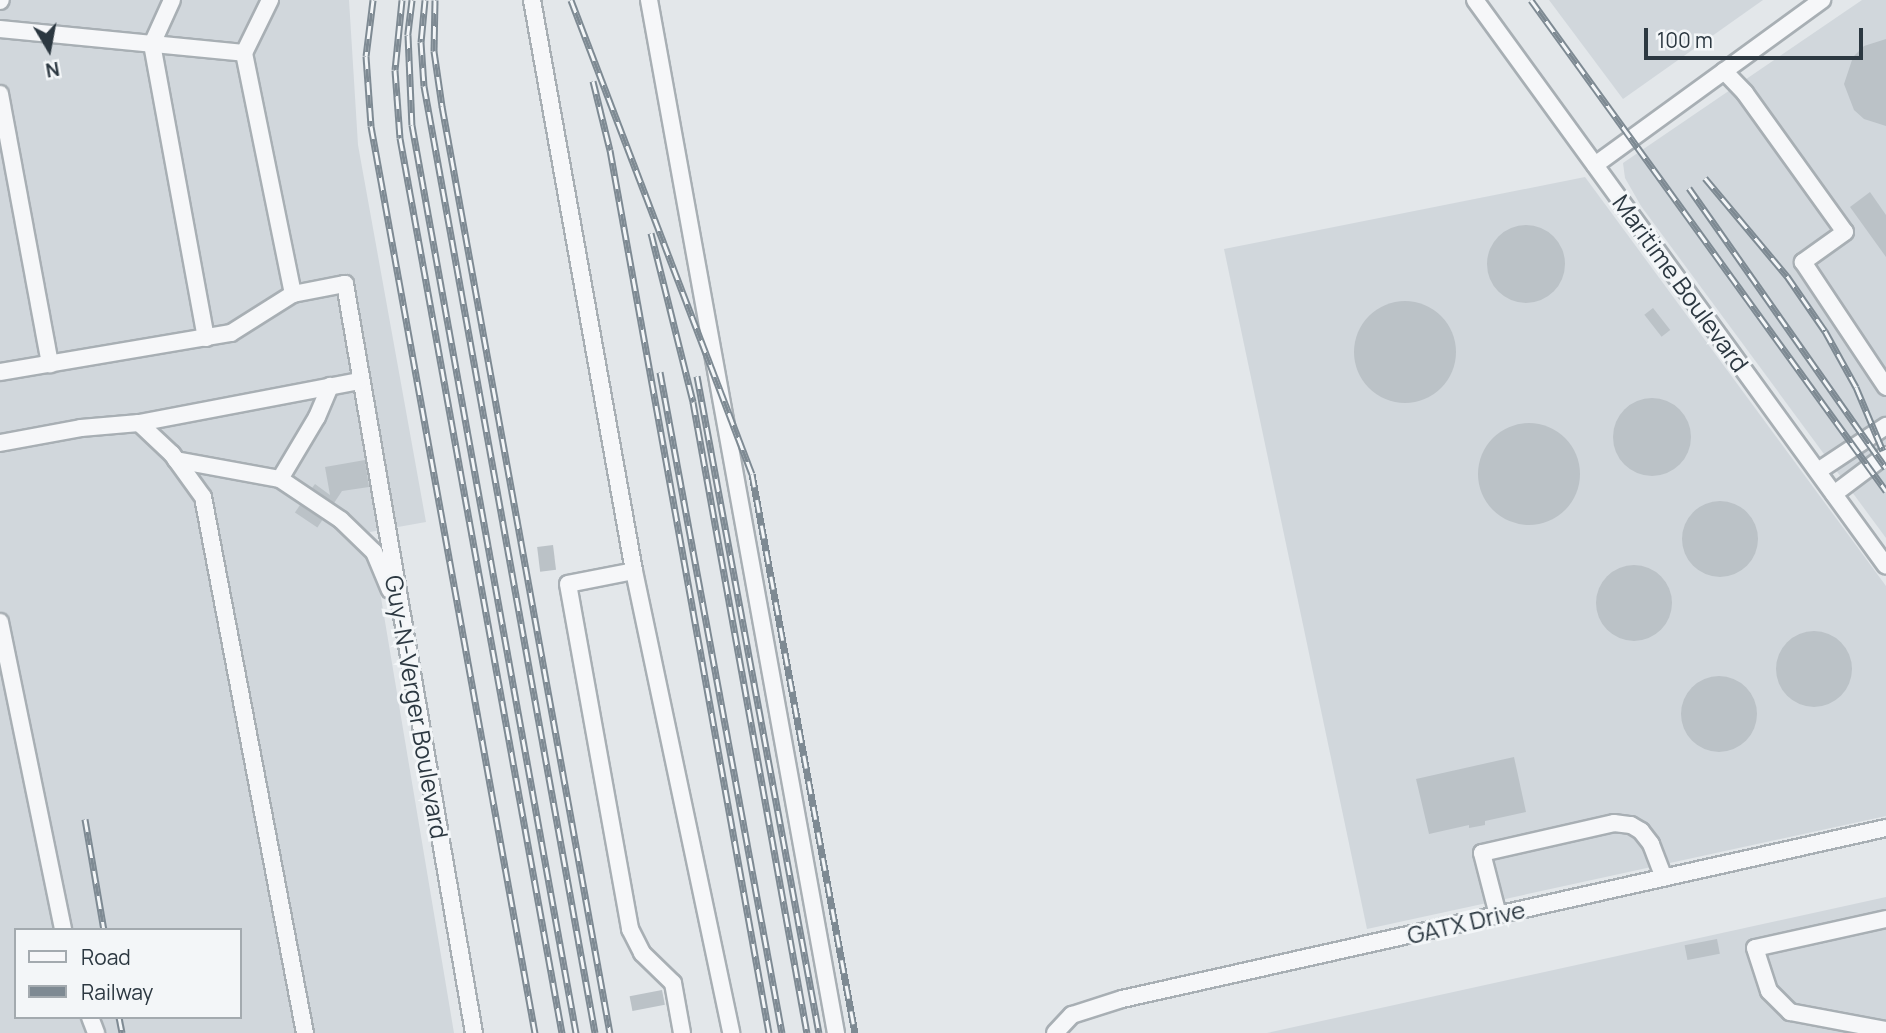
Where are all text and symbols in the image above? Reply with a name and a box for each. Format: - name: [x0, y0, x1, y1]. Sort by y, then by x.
- north arrow: [14, 14, 84, 84]
- scale bar: [1648, 14, 1867, 58]
- text: 100 m: [1657, 26, 1713, 54]
- text: N: [44, 56, 62, 84]
- street label: Maritime Boulevard: [1607, 189, 1755, 377]
- street label: Guy-N-Verger Boulevard: [380, 573, 454, 841]
- street label: GATX Drive: [1404, 894, 1528, 950]
- legend: [14, 928, 242, 1019]
- text: Road: [81, 943, 131, 971]
- text: Railway: [81, 978, 153, 1006]

